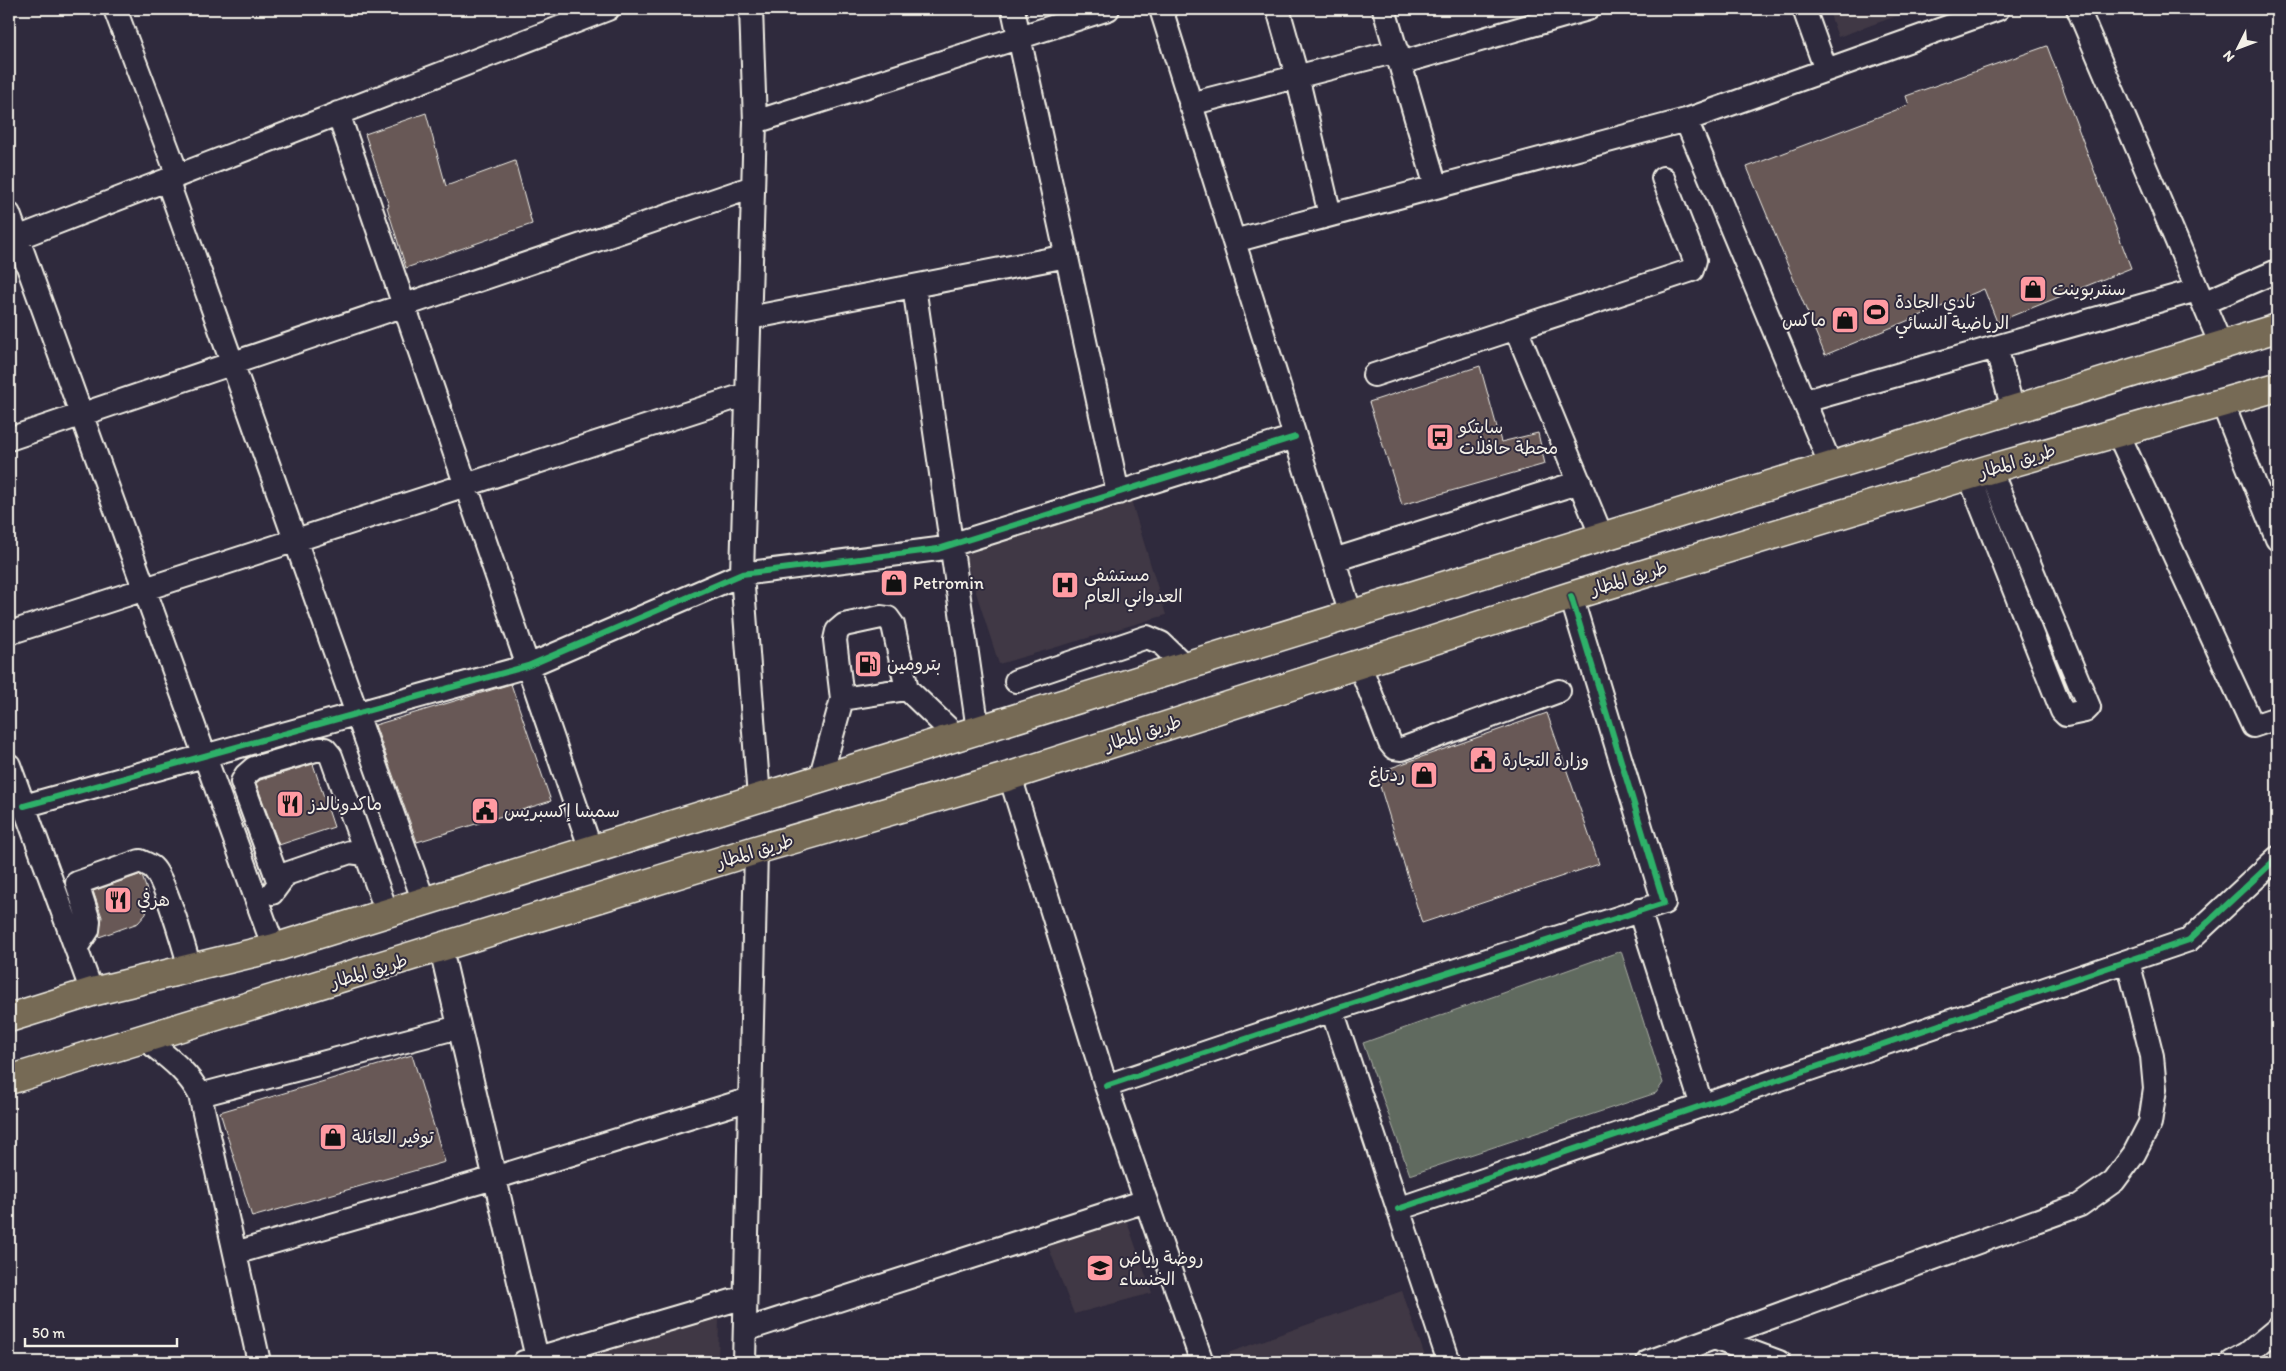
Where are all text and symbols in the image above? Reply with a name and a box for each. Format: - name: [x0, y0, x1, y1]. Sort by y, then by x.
- north arrow: [2214, 22, 2264, 72]
- text: N: [2219, 47, 2238, 66]
- shop icon: سنتربوينت: [2018, 274, 2048, 304]
- place label: سنتربوينت: [2052, 278, 2126, 301]
- place label: نادي الجادة الرياضية النسائي: [1895, 291, 2009, 339]
- sports icon: نادي الجادة الرياضية النسائي: [1861, 297, 1891, 327]
- shop icon: ماكس: [1830, 305, 1860, 335]
- place label: ماكس: [1782, 309, 1826, 331]
- place label: سابتكو محطة حافلات: [1457, 416, 1558, 459]
- bus stop icon: سابتكو محطة حافلات: [1425, 422, 1455, 452]
- street label: طريق المطار: [1974, 439, 2058, 484]
- street label: طريق المطار: [1586, 556, 1670, 601]
- place label: مستشفى العدواني العام: [1084, 564, 1183, 612]
- shop icon: Petromin: [879, 568, 909, 598]
- hospital icon: مستشفى العدواني العام: [1050, 570, 1080, 600]
- place label: Petromin: [913, 572, 984, 594]
- fuel station icon: بترومين: [853, 649, 883, 679]
- place label: بترومين: [887, 653, 941, 675]
- street label: طريق المطار: [1100, 710, 1184, 756]
- public building icon: وزارة التجارة: [1468, 745, 1498, 775]
- place label: وزارة التجارة: [1502, 749, 1589, 771]
- shop icon: ردتاغ: [1409, 760, 1439, 790]
- place label: ردتاغ: [1369, 764, 1405, 787]
- restaurant icon: ماكدونالدز: [275, 789, 305, 819]
- place label: ماكدونالدز: [307, 793, 382, 815]
- public building icon: سمسا إكسبريس: [470, 796, 500, 826]
- place label: سمسا إكسبريس: [504, 800, 620, 822]
- street label: طريق المطار: [712, 829, 796, 874]
- restaurant icon: هرفي: [103, 885, 133, 915]
- place label: هرفي: [137, 888, 170, 913]
- street label: طريق المطار: [326, 949, 410, 994]
- shop icon: توفير العائلة: [318, 1122, 348, 1152]
- place label: توفير العائلة: [352, 1126, 435, 1148]
- place label: روضة رياض الخنساء: [1119, 1247, 1204, 1290]
- school or university icon: روضة رياض الخنساء: [1085, 1253, 1115, 1283]
- scale bar: [25, 1316, 178, 1348]
- text: 50 m: [32, 1324, 65, 1342]

